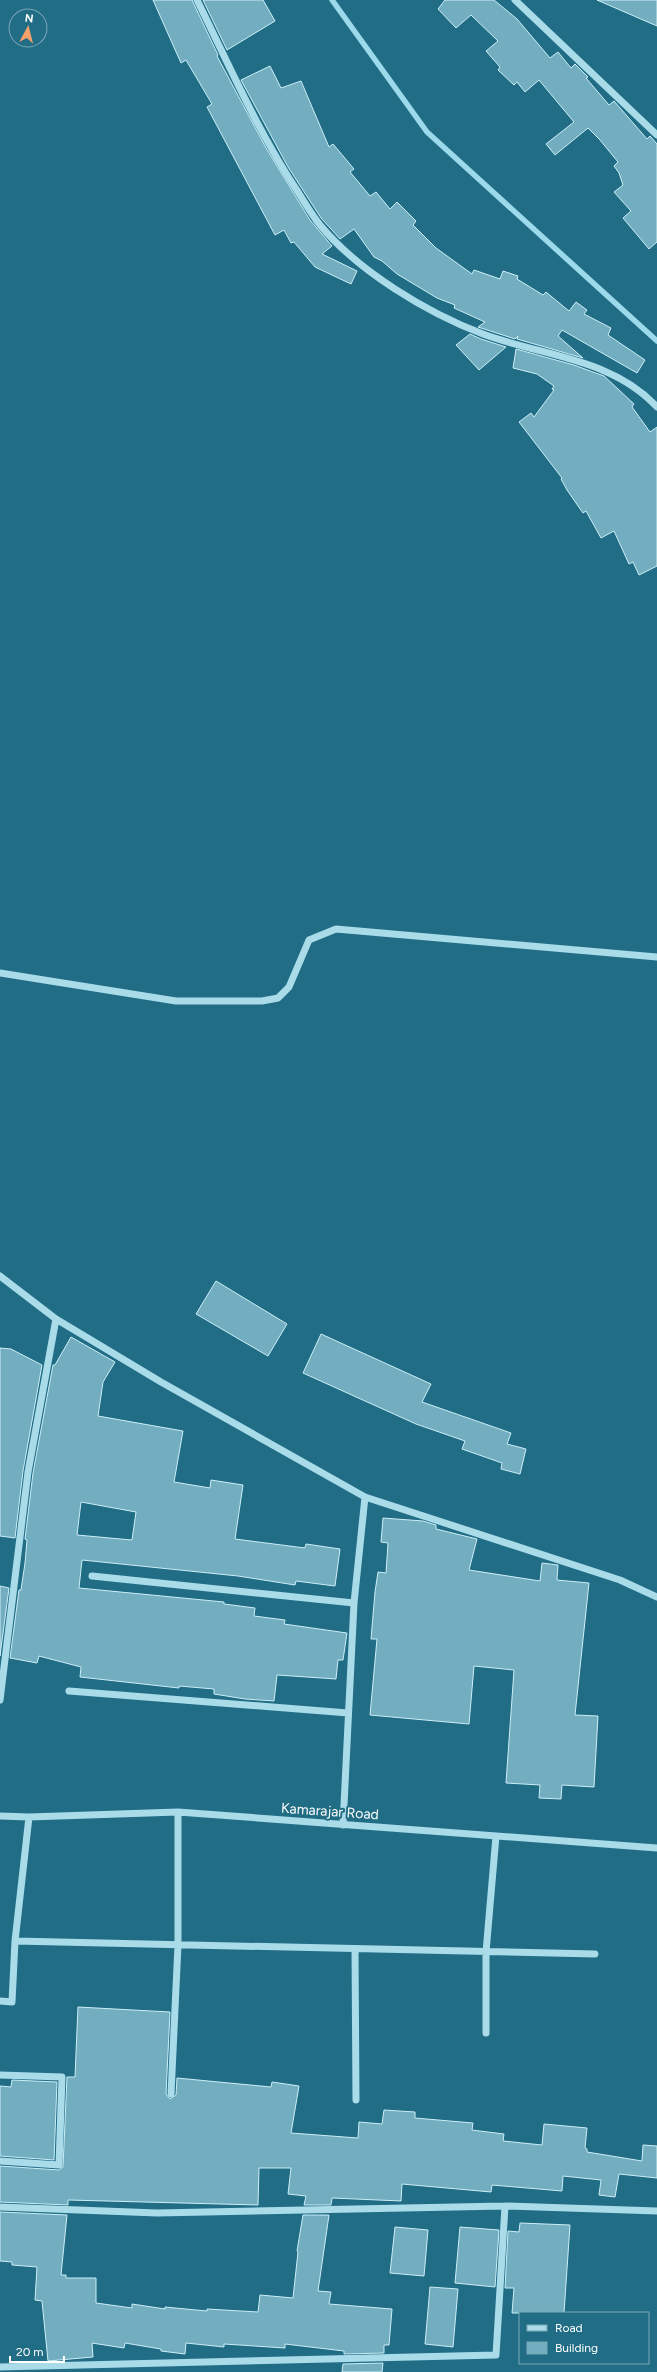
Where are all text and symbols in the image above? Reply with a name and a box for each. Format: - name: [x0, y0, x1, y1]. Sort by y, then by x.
- north arrow: [8, 8, 48, 48]
- text: N: [24, 12, 34, 26]
- street label: Kamarajar Road: [281, 1800, 379, 1823]
- legend: [519, 2312, 649, 2364]
- text: Road: [555, 2321, 583, 2335]
- scale bar: [10, 2338, 64, 2364]
- text: Building: [555, 2341, 598, 2355]
- text: 20 m: [16, 2345, 44, 2359]

